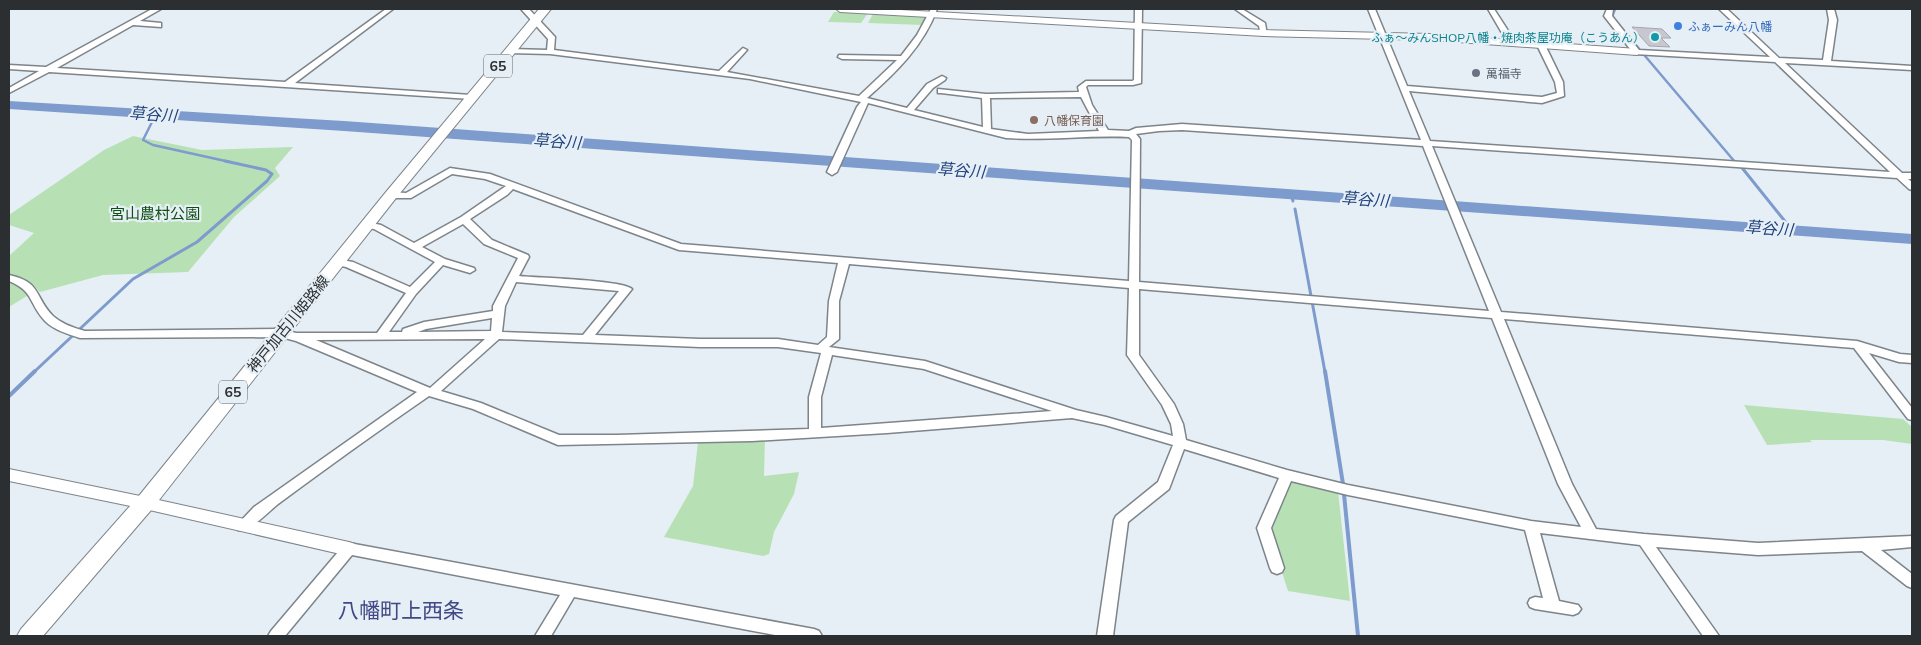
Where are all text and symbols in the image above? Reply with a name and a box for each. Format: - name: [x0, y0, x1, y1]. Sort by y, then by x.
- place label: ふぁーみん八幡: [1688, 19, 1772, 34]
- marker: ふぁーみん八幡: [1672, 20, 1684, 32]
- place label: ふぁ～みんSHOP八幡・焼肉茶屋功庵（こうあん）: [1371, 30, 1645, 45]
- marker: ふぁ～みんSHOP八幡・焼肉茶屋功庵（こうあん）: [1649, 31, 1661, 43]
- road number: 65: [484, 54, 512, 78]
- place label: 萬福寺: [1486, 66, 1522, 81]
- marker: 萬福寺: [1470, 67, 1482, 79]
- water label: 草谷川: [128, 102, 180, 126]
- place label: 八幡保育園: [1044, 113, 1104, 128]
- marker: 八幡保育園: [1028, 114, 1040, 126]
- water label: 草谷川: [532, 129, 584, 153]
- water label: 草谷川: [936, 158, 988, 182]
- water label: 草谷川: [1340, 187, 1392, 211]
- park label: 宮山農村公園: [110, 204, 200, 223]
- water label: 草谷川: [1744, 216, 1796, 240]
- street label: 神戸加古川姫路線: [243, 271, 333, 377]
- road number: 65: [219, 381, 247, 404]
- district label: 八幡町上西条: [338, 597, 464, 623]

